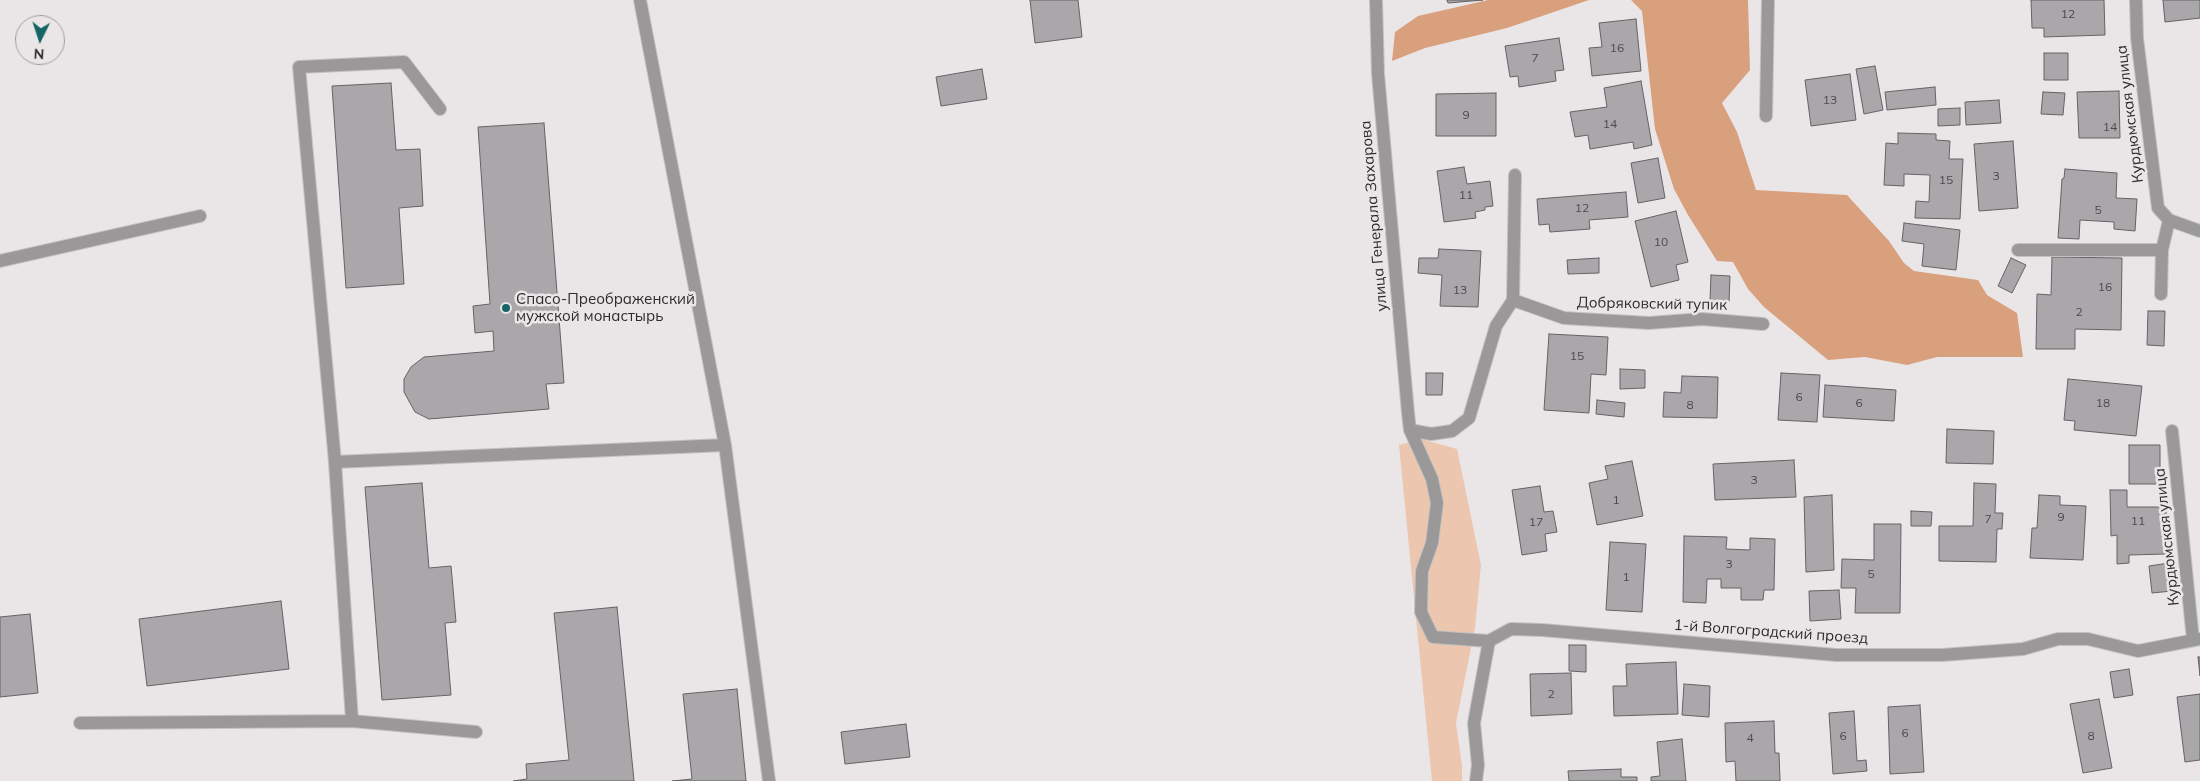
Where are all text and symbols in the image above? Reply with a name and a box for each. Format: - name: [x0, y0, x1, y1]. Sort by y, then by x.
- house number: 12: [2061, 7, 2075, 21]
- north arrow: [15, 15, 65, 65]
- house number: 16: [1610, 41, 1624, 55]
- street label: Курдюмская улица: [2113, 44, 2147, 184]
- text: N: [33, 45, 45, 63]
- house number: 7: [1531, 51, 1539, 65]
- house number: 13: [1823, 93, 1837, 107]
- house number: 9: [1462, 108, 1470, 122]
- house number: 14: [1603, 117, 1617, 131]
- street label: улица Генерала Захарова: [1357, 120, 1391, 312]
- house number: 14: [2103, 120, 2117, 134]
- house number: 3: [1992, 169, 2000, 183]
- house number: 15: [1939, 173, 1953, 187]
- house number: 11: [1459, 188, 1473, 202]
- house number: 12: [1575, 201, 1589, 215]
- house number: 5: [2094, 203, 2102, 217]
- house number: 10: [1654, 235, 1668, 249]
- house number: 16: [2098, 280, 2112, 294]
- house number: 13: [1453, 283, 1467, 297]
- place label: Спасо-Преображенский мужской монастырь: [516, 290, 695, 325]
- street label: Добряковский тупик: [1577, 294, 1727, 314]
- marker: Спасо-Преображенский мужской монастырь: [500, 302, 512, 314]
- house number: 2: [2075, 305, 2083, 319]
- house number: 15: [1570, 349, 1584, 363]
- house number: 6: [1795, 390, 1803, 404]
- house number: 6: [1855, 396, 1863, 410]
- house number: 18: [2096, 396, 2110, 410]
- house number: 8: [1686, 398, 1694, 412]
- street label: Курдюмская улица: [2151, 467, 2183, 607]
- house number: 3: [1750, 473, 1758, 487]
- house number: 1: [1612, 493, 1620, 507]
- house number: 9: [2057, 510, 2065, 524]
- house number: 7: [1984, 512, 1992, 526]
- house number: 11: [2131, 514, 2145, 528]
- house number: 17: [1529, 515, 1543, 529]
- house number: 3: [1725, 557, 1733, 571]
- house number: 5: [1867, 567, 1875, 581]
- house number: 1: [1622, 570, 1630, 584]
- street label: 1-й Волгоградский проезд: [1673, 616, 1869, 648]
- house number: 2: [1547, 687, 1555, 701]
- house number: 6: [1901, 726, 1909, 740]
- house number: 6: [1839, 729, 1847, 743]
- house number: 8: [2087, 729, 2095, 743]
- house number: 4: [1746, 731, 1754, 745]

